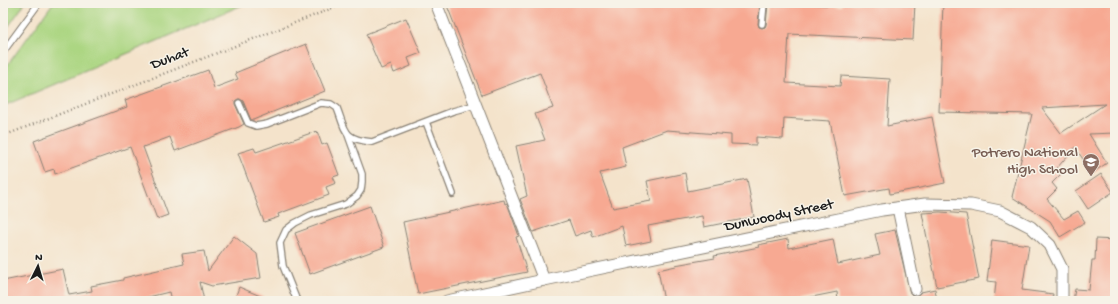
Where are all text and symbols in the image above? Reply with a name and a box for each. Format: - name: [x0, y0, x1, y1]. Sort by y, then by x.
- street label: Duhat: [147, 43, 193, 75]
- place label: Potrero National High School: [971, 144, 1078, 179]
- school or university icon: Potrero National High School: [1081, 152, 1101, 177]
- street label: Dunwoody Street: [722, 195, 837, 237]
- north arrow: [18, 246, 58, 286]
- text: N: [35, 252, 43, 264]

